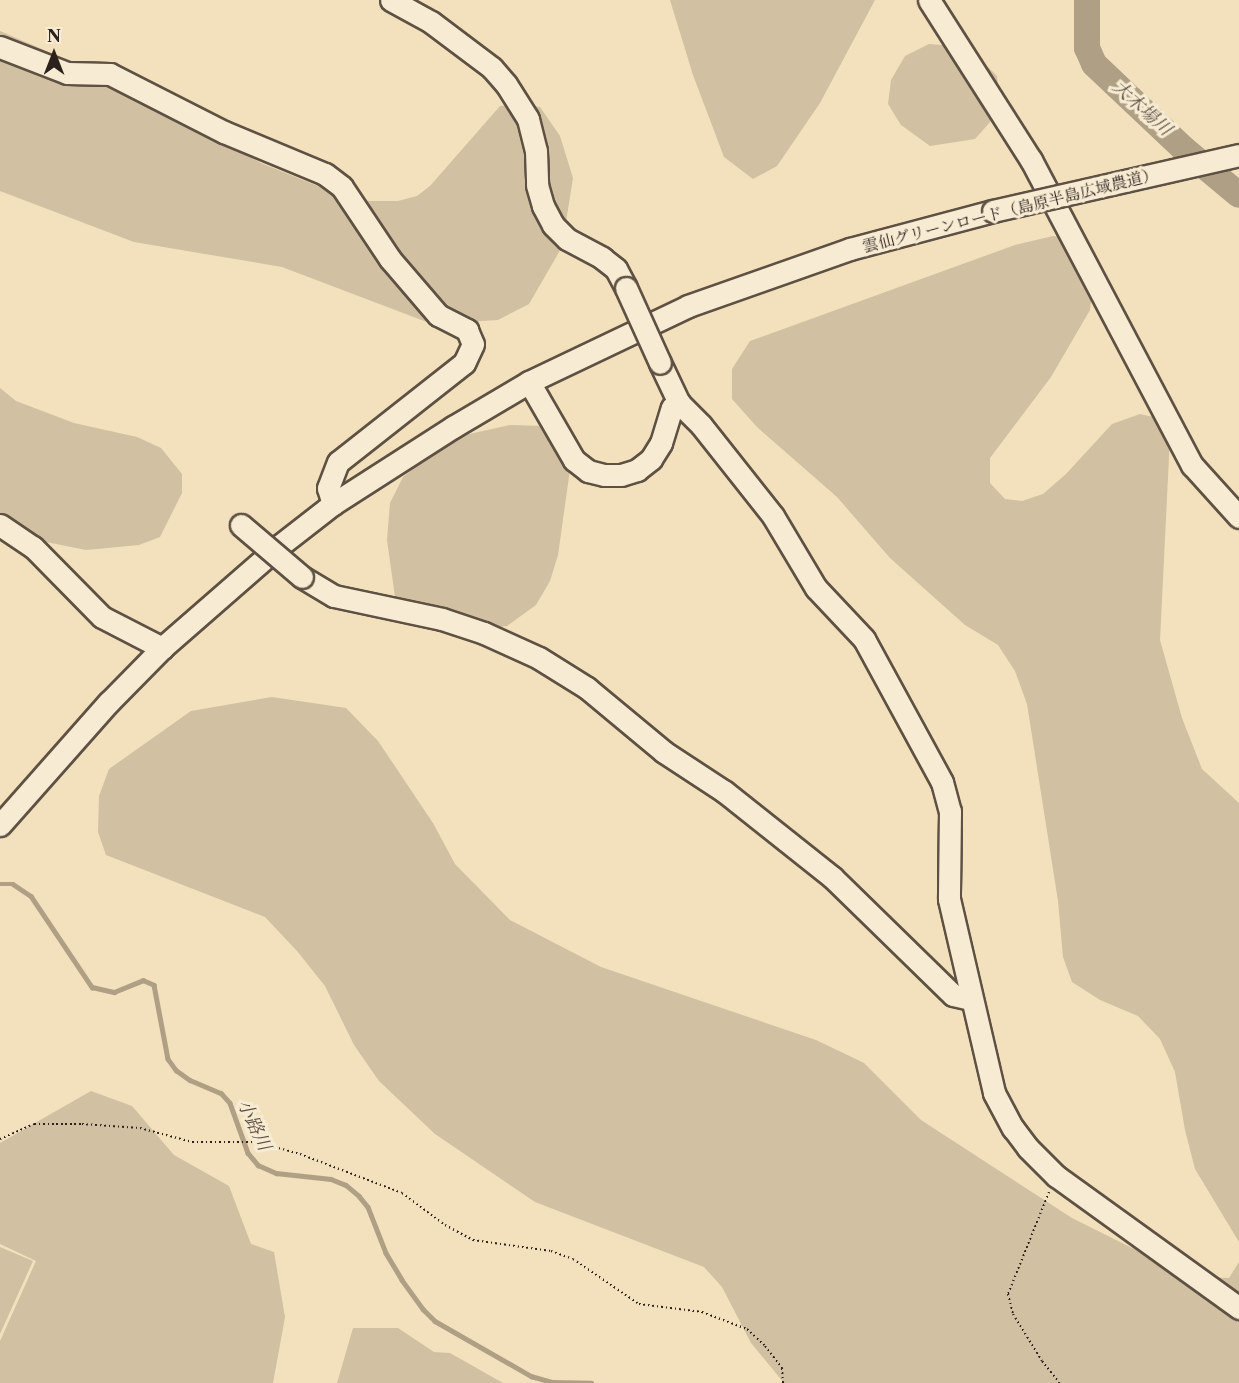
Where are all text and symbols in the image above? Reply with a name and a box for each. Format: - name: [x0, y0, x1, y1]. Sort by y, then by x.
- north arrow: [24, 24, 84, 84]
- text: N: [47, 26, 61, 46]
- water label: 大木場川: [1108, 76, 1176, 140]
- street label: 雲仙グリーンロード（島原半島広域農道）: [860, 164, 1160, 256]
- water label: 小路川: [233, 1096, 275, 1154]

